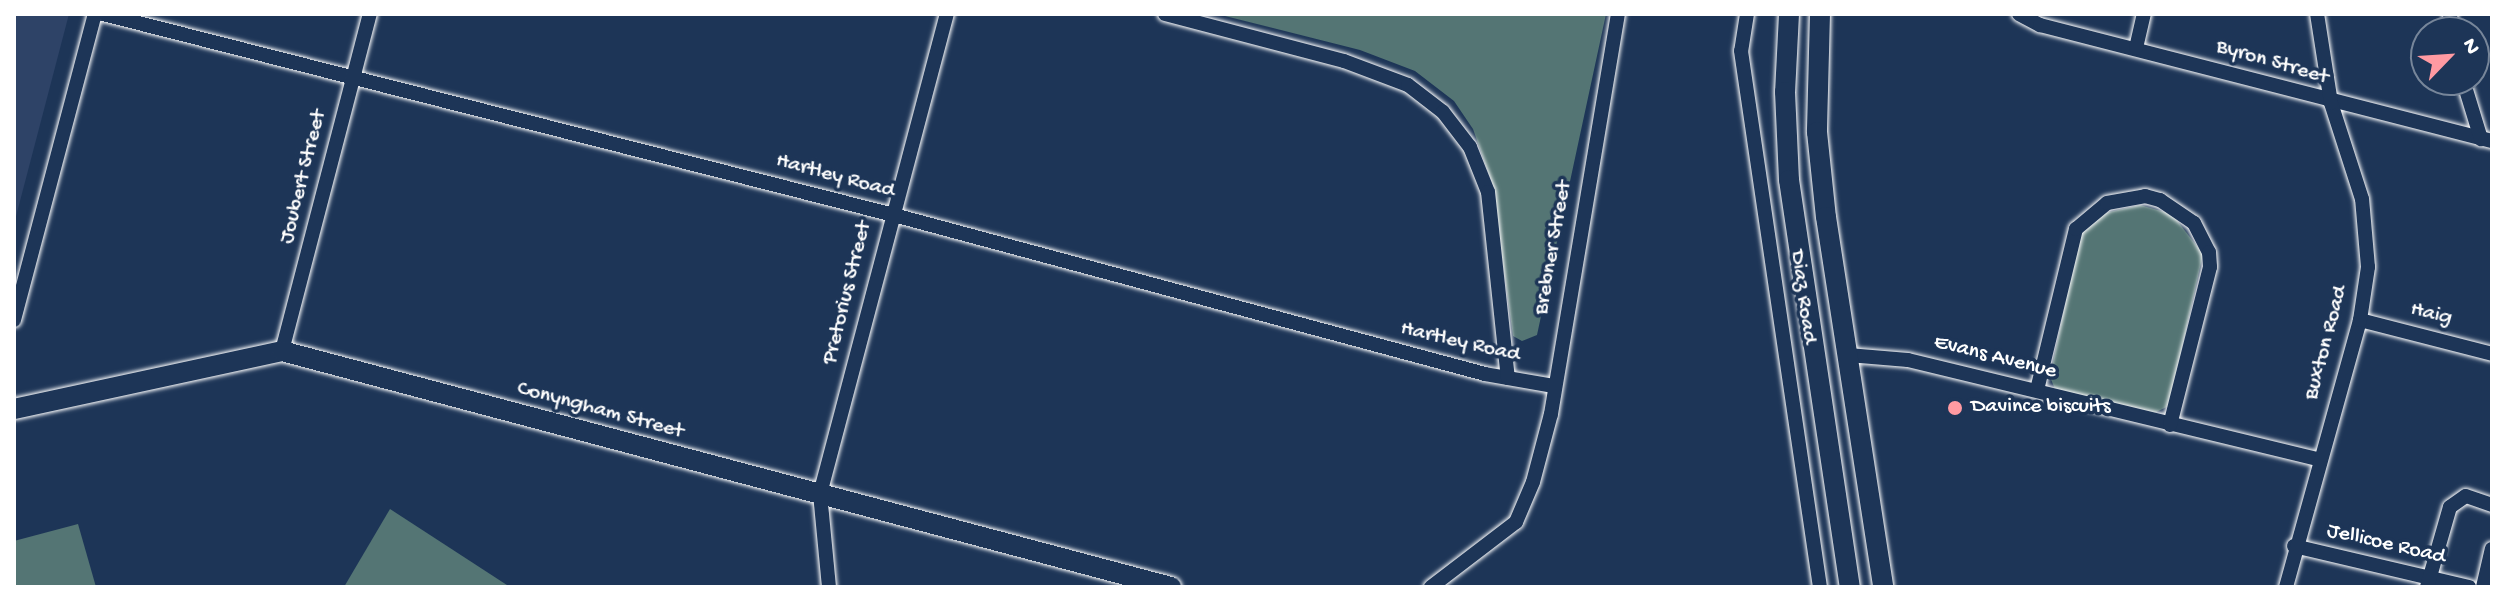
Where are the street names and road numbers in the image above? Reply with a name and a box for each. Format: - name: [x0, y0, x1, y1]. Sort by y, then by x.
- street label: Byron Street: [2213, 34, 2331, 92]
- street label: Joubert Street: [275, 107, 333, 247]
- street label: Hartley Road: [773, 148, 897, 206]
- street label: Brebner Street: [1529, 179, 1579, 317]
- street label: Pretorius Street: [817, 219, 879, 367]
- street label: Diaz Road: [1782, 248, 1822, 346]
- street label: Buxton Road: [2299, 283, 2355, 403]
- street label: Haig: [2407, 297, 2455, 333]
- street label: Hartley Road: [1398, 316, 1522, 370]
- street label: Evans Avenue: [1931, 330, 2059, 386]
- street label: Conyngham Street: [514, 376, 686, 446]
- street label: Jellicoe Road: [2324, 519, 2448, 571]

